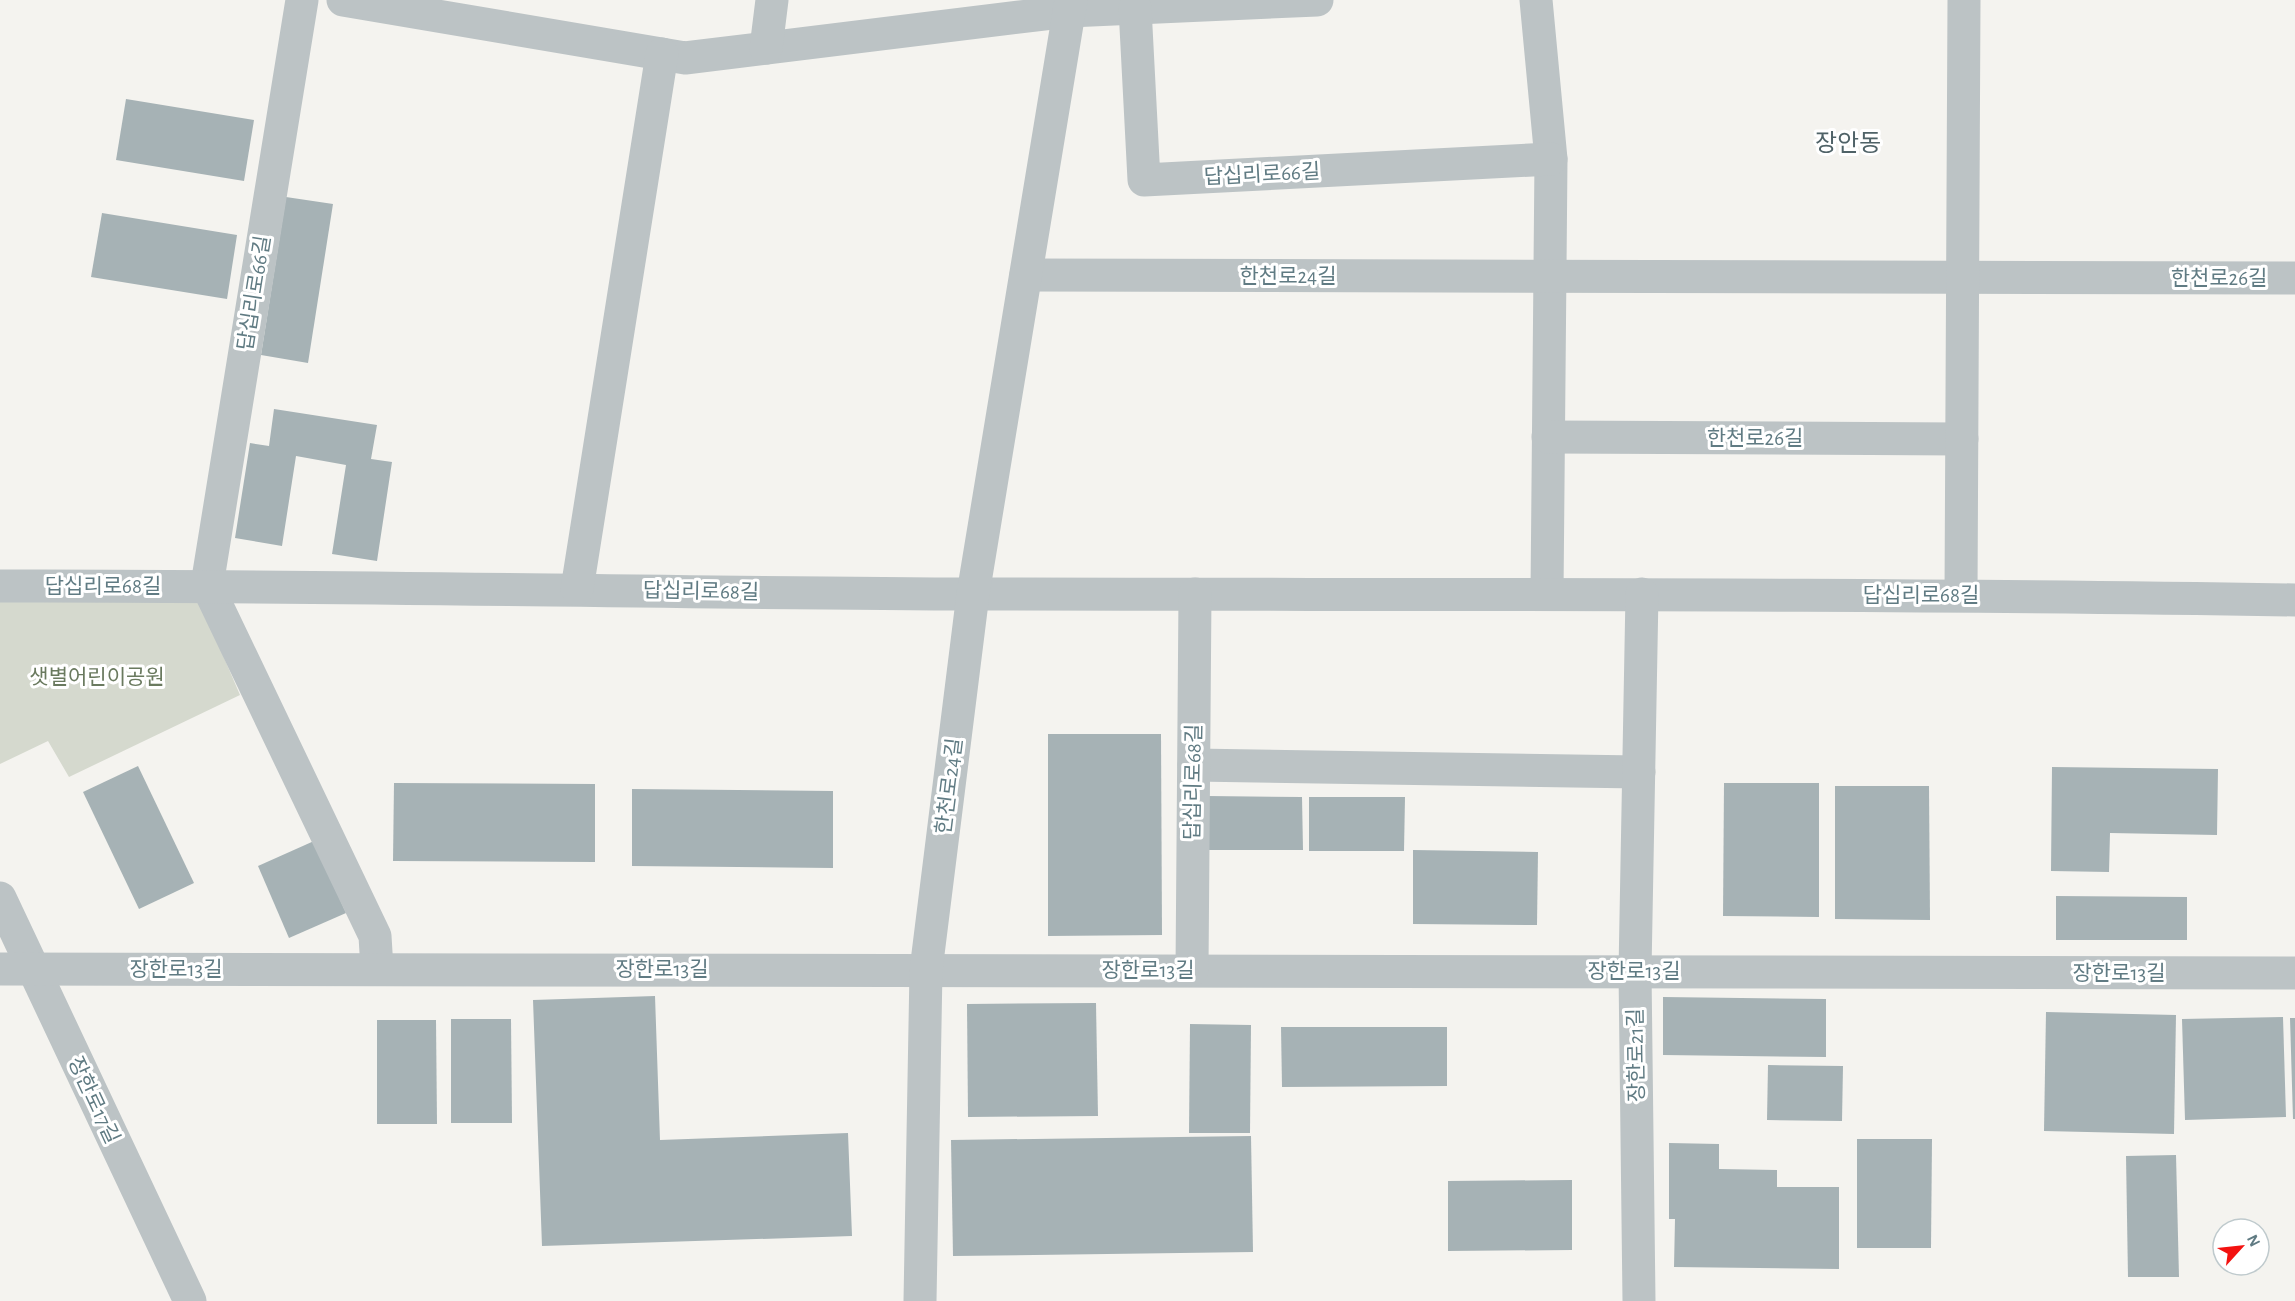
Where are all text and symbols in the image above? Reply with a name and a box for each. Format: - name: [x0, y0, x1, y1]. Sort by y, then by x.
- district label: 장안동: [1815, 130, 1881, 156]
- street label: 답십리로66길: [1203, 160, 1321, 188]
- street label: 답십리로66길: [234, 234, 274, 352]
- street label: 한천로24길: [1240, 265, 1336, 287]
- street label: 한천로26길: [2171, 267, 2267, 289]
- street label: 한천로26길: [1707, 427, 1803, 449]
- street label: 답십리로68길: [45, 575, 161, 597]
- street label: 답십리로68길: [643, 579, 759, 603]
- street label: 답십리로68길: [1863, 584, 1979, 606]
- park label: 샛별어린이공원: [29, 666, 165, 688]
- street label: 답십리로68길: [1181, 724, 1205, 840]
- street label: 한천로24길: [932, 737, 966, 835]
- street label: 장한로13길: [129, 958, 223, 980]
- street label: 장한로13길: [615, 958, 709, 980]
- street label: 장한로13길: [1101, 959, 1195, 981]
- street label: 장한로13길: [1587, 960, 1681, 982]
- street label: 장한로13길: [2072, 962, 2166, 984]
- street label: 장한로21길: [1624, 1008, 1648, 1102]
- street label: 장한로17길: [64, 1053, 124, 1147]
- north arrow: [2211, 1217, 2271, 1277]
- text: N: [2244, 1232, 2263, 1249]

